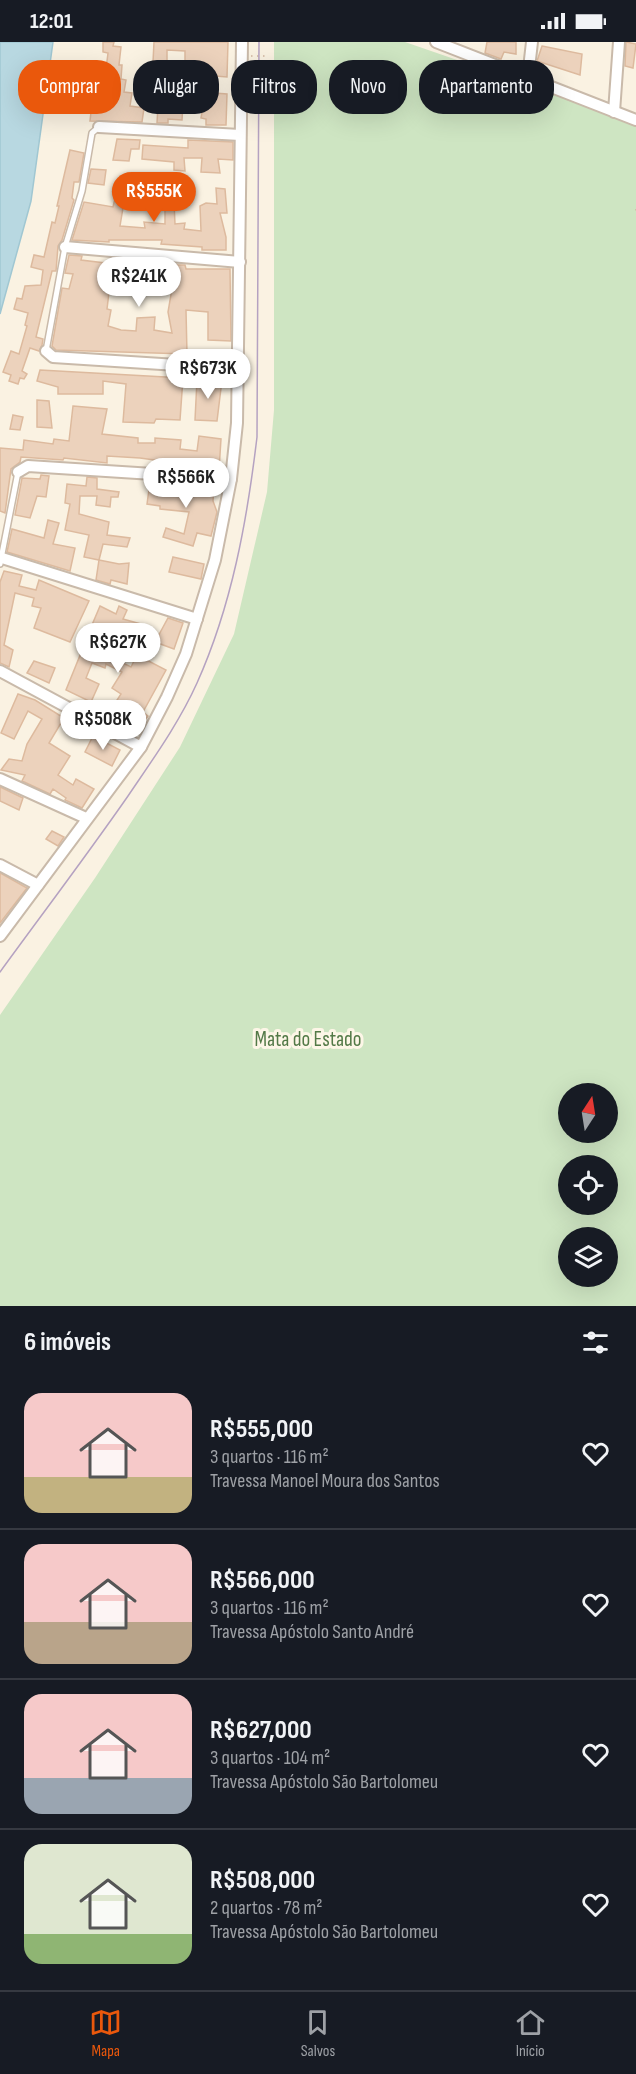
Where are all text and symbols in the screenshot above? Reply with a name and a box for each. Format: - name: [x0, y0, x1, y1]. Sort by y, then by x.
- text: 12:01: [30, 8, 73, 35]
- chip: Comprar: [18, 60, 121, 114]
- chip: Alugar: [133, 60, 219, 114]
- chip: Filtros: [231, 60, 317, 114]
- chip: Novo: [329, 60, 407, 114]
- chip: Apartamento: [419, 60, 554, 114]
- pin: R$555K: [105, 172, 203, 223]
- text: R$555K: [126, 179, 182, 203]
- pin: R$241K: [90, 257, 188, 308]
- text: R$241K: [111, 264, 167, 288]
- pin: R$673K: [159, 349, 257, 400]
- text: R$673K: [179, 356, 237, 380]
- pin: R$566K: [137, 458, 235, 509]
- text: R$566K: [157, 465, 215, 489]
- pin: R$627K: [69, 623, 167, 674]
- text: R$627K: [89, 630, 147, 654]
- pin: R$508K: [54, 700, 152, 751]
- text: R$508K: [74, 707, 132, 731]
- park label: Mata do Estado: [254, 1027, 362, 1052]
- north arrow: [558, 1083, 618, 1143]
- map controls: [558, 1083, 618, 1287]
- button: locate: [558, 1155, 618, 1215]
- button: layers: [558, 1227, 618, 1287]
- icon: filters: [579, 1326, 612, 1359]
- text: 6 imóveis: [24, 1327, 111, 1358]
- text: R$555,000: [210, 1414, 313, 1445]
- icon: home: [72, 1417, 144, 1489]
- icon: heart: [579, 1437, 612, 1470]
- text: 3 quartos · 116 m²: [210, 1445, 329, 1469]
- text: Travessa Manoel Moura dos Santos: [210, 1469, 440, 1493]
- text: R$566,000: [210, 1565, 315, 1596]
- icon: home: [72, 1568, 144, 1640]
- icon: heart: [579, 1588, 612, 1621]
- text: 3 quartos · 116 m²: [210, 1596, 329, 1620]
- text: Travessa Apóstolo Santo André: [210, 1620, 414, 1644]
- text: R$627,000: [210, 1715, 312, 1746]
- icon: home: [72, 1718, 144, 1790]
- icon: heart: [579, 1738, 612, 1771]
- text: 3 quartos · 104 m²: [210, 1746, 330, 1770]
- text: Travessa Apóstolo São Bartolomeu: [210, 1770, 438, 1794]
- text: R$508,000: [210, 1865, 315, 1896]
- icon: home: [72, 1868, 144, 1940]
- icon: heart: [579, 1888, 612, 1921]
- text: 2 quartos · 78 m²: [210, 1896, 322, 1920]
- text: Travessa Apóstolo São Bartolomeu: [210, 1920, 438, 1944]
- tab: Mapa: [89, 2006, 122, 2061]
- tab: Salvos: [301, 2006, 335, 2061]
- tab: Início: [514, 2006, 547, 2061]

